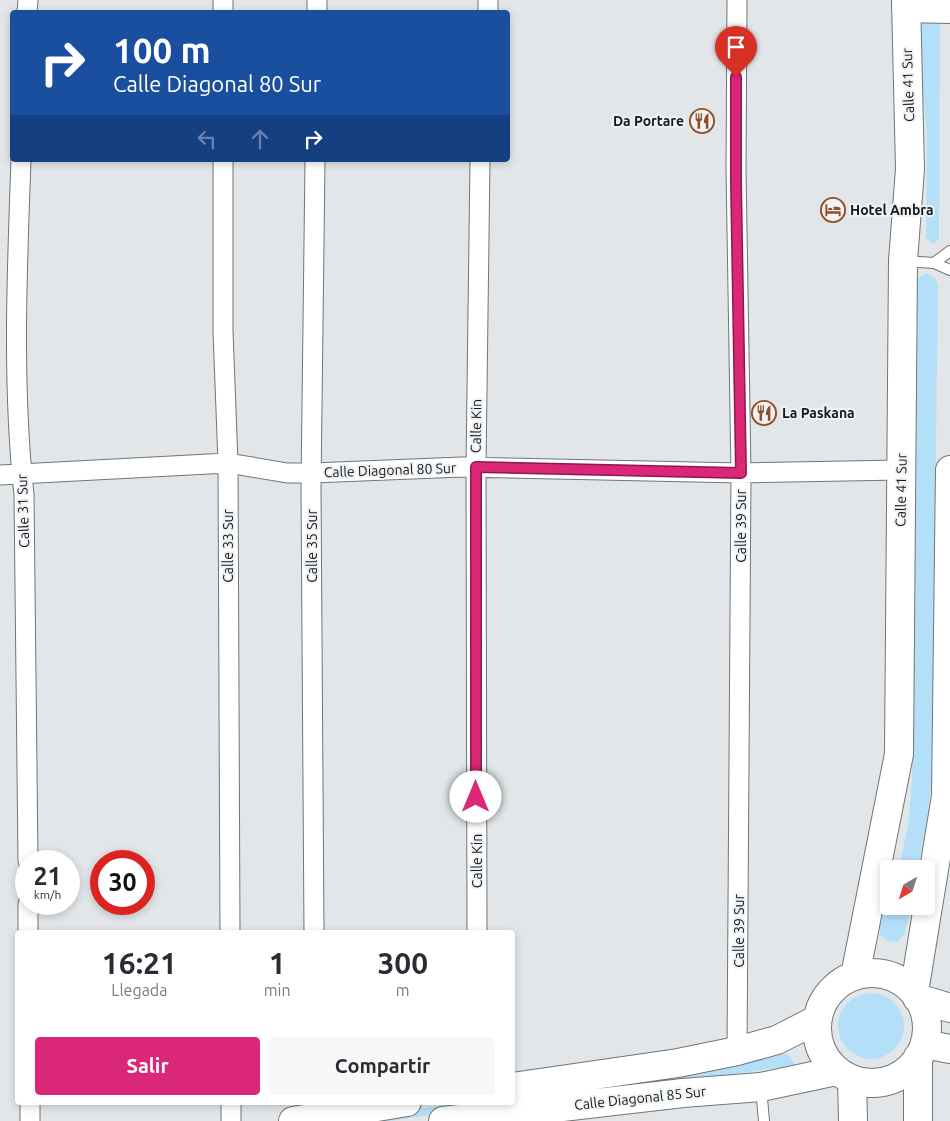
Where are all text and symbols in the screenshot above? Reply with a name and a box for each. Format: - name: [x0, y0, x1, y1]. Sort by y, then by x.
- pin: [715, 26, 757, 77]
- icon: right: [30, 30, 95, 95]
- text: 100 m: [113, 30, 211, 70]
- icon: arrive: [722, 33, 750, 61]
- street label: Calle 41 Sur: [899, 47, 917, 122]
- text: Calle Diagonal 80 Sur: [113, 71, 321, 96]
- restaurant icon: Da Portare: [689, 108, 715, 134]
- place label: Da Portare: [613, 113, 684, 129]
- icon: left: [193, 125, 221, 153]
- icon: ahead: [246, 125, 274, 153]
- icon: right: [299, 125, 327, 153]
- hotel icon: Hotel Ambra: [820, 197, 846, 223]
- place label: Hotel Ambra: [850, 202, 934, 218]
- street label: Calle Kin: [468, 399, 484, 453]
- restaurant icon: La Paskana: [751, 400, 777, 426]
- place label: La Paskana: [782, 405, 855, 421]
- street label: Calle 41 Sur: [892, 452, 910, 527]
- street label: Calle Diagonal 80 Sur: [324, 460, 457, 480]
- street label: Calle 31 Sur: [14, 473, 32, 548]
- street label: Calle 39 Sur: [733, 488, 749, 563]
- street label: Calle 33 Sur: [220, 508, 236, 583]
- street label: Calle 35 Sur: [304, 508, 320, 583]
- position arrow: [449, 770, 501, 822]
- street label: Calle Kin: [469, 834, 485, 888]
- speed limit sign: 30: [90, 850, 155, 915]
- north arrow: [880, 860, 935, 915]
- map controls: [880, 860, 935, 915]
- text: 21: [33, 862, 62, 890]
- text: km/h: [34, 888, 61, 901]
- street label: Calle 39 Sur: [731, 893, 747, 968]
- text: 16:21: [102, 946, 177, 980]
- text: 1: [269, 946, 286, 980]
- text: 300: [377, 946, 428, 980]
- text: Llegada: [111, 981, 167, 999]
- text: min: [264, 981, 291, 999]
- text: m: [396, 981, 410, 999]
- button: Salir: [35, 1037, 260, 1095]
- button: Compartir: [270, 1037, 495, 1095]
- street label: Calle Diagonal 85 Sur: [573, 1083, 707, 1113]

